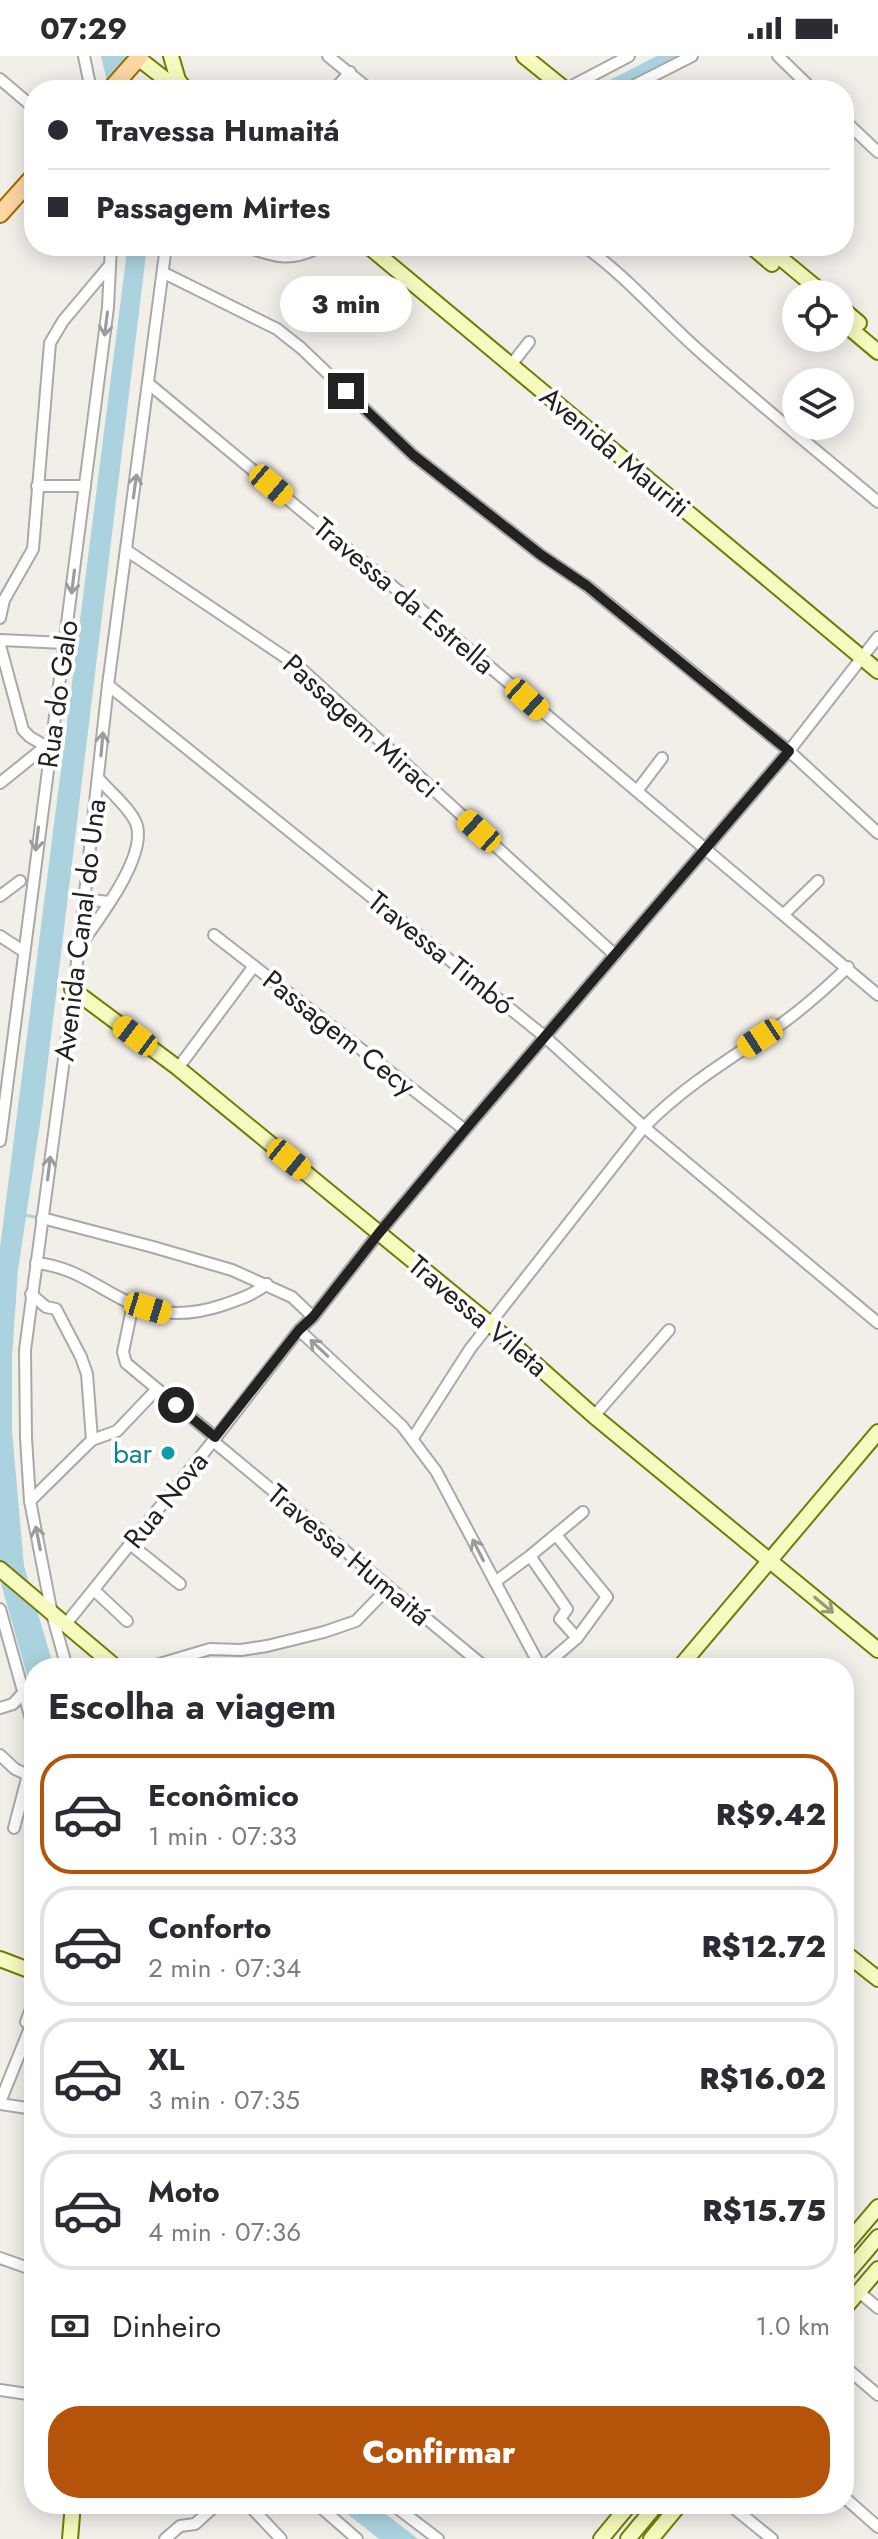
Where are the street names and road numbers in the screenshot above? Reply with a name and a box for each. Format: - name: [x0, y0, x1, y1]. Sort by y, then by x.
- street label: Avenida Mauriti: [531, 377, 699, 527]
- street label: Travessa da Estrella: [304, 508, 504, 684]
- street label: Rua do Galo: [27, 617, 89, 771]
- street label: Passagem Miraci: [274, 644, 448, 808]
- street label: Avenida Canal do Una: [44, 796, 116, 1064]
- street label: Travessa Timbó: [359, 881, 523, 1025]
- street label: Passagem Cecy: [254, 960, 425, 1106]
- street label: Travessa Vileta: [399, 1245, 557, 1387]
- street label: Rua Nova: [114, 1443, 218, 1557]
- street label: Travessa Humaitá: [258, 1474, 440, 1636]

